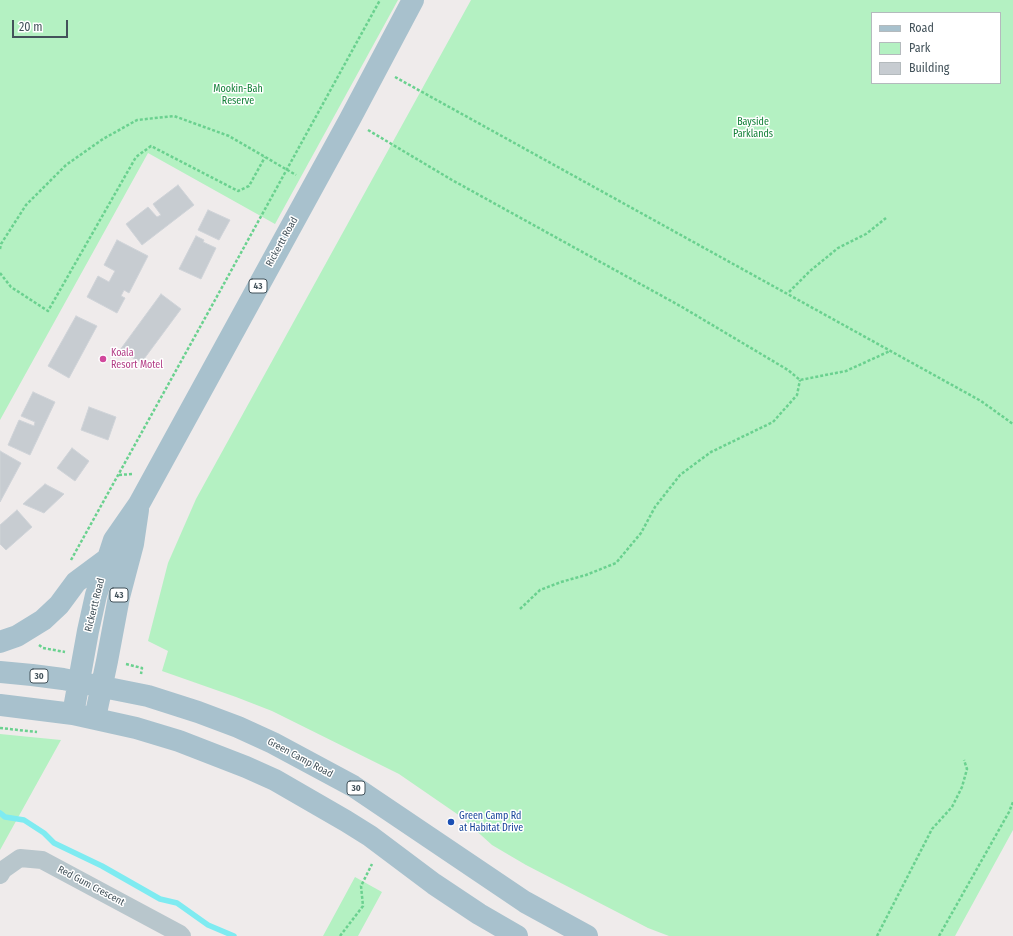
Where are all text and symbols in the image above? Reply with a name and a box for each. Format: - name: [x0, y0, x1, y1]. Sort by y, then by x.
- scale bar: [14, 12, 70, 38]
- legend: [871, 12, 1001, 84]
- text: 20 m: [19, 20, 43, 34]
- text: Road: [909, 21, 934, 35]
- text: Park: [909, 41, 930, 55]
- text: Building: [909, 61, 949, 75]
- park label: Mookin-Bah Reserve: [213, 83, 263, 106]
- park label: Bayside Parklands: [733, 116, 773, 140]
- street label: Rickertt Road: [263, 215, 301, 269]
- road number: 43: [249, 279, 267, 293]
- place label: Koala Resort Motel: [111, 347, 163, 370]
- marker: Koala Resort Motel: [98, 354, 108, 364]
- street label: Rickertt Road: [83, 577, 107, 633]
- road number: 43: [110, 588, 128, 602]
- road number: 30: [30, 669, 48, 683]
- street label: Green Camp Road: [265, 736, 335, 780]
- road number: 30: [347, 781, 365, 795]
- place label: Green Camp Rd at Habitat Drive: [459, 810, 523, 834]
- marker: Green Camp Rd at Habitat Drive: [446, 817, 456, 827]
- street label: Red Gum Crescent: [56, 863, 126, 909]

